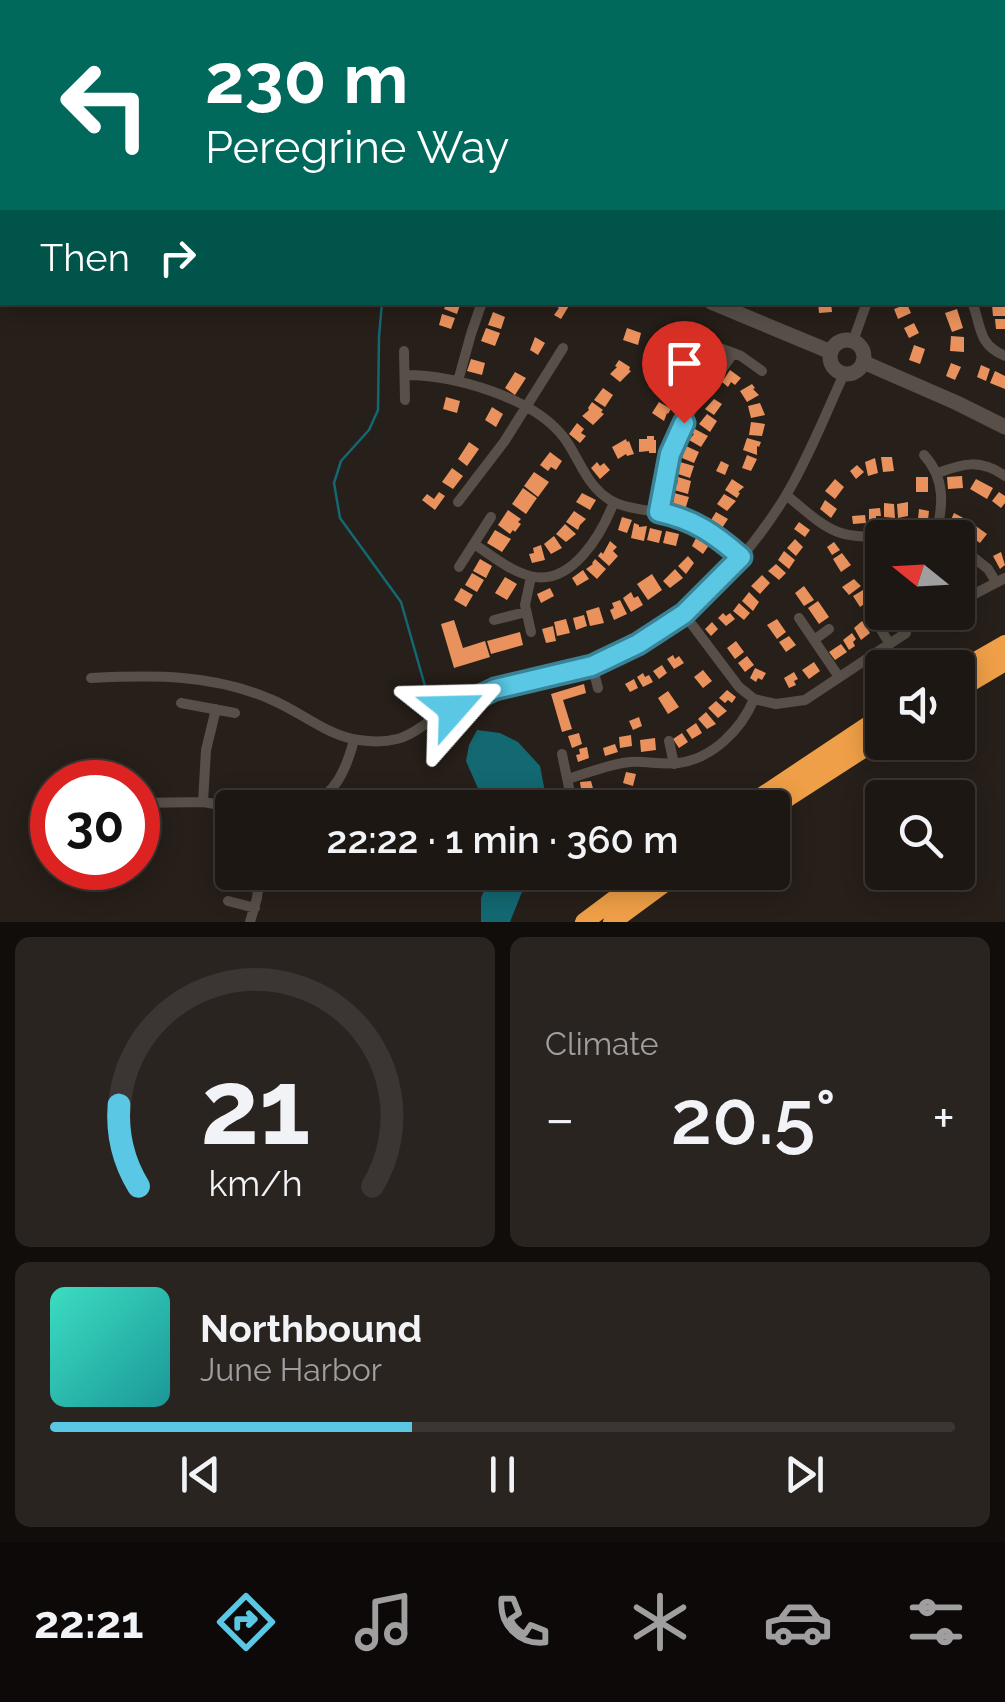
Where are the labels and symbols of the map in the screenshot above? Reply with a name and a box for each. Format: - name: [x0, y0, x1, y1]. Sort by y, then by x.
- pin: [642, 321, 727, 424]
- north arrow: [865, 520, 975, 630]
- position arrow: [401, 657, 505, 761]
- speed limit sign: 30: [30, 760, 160, 890]

